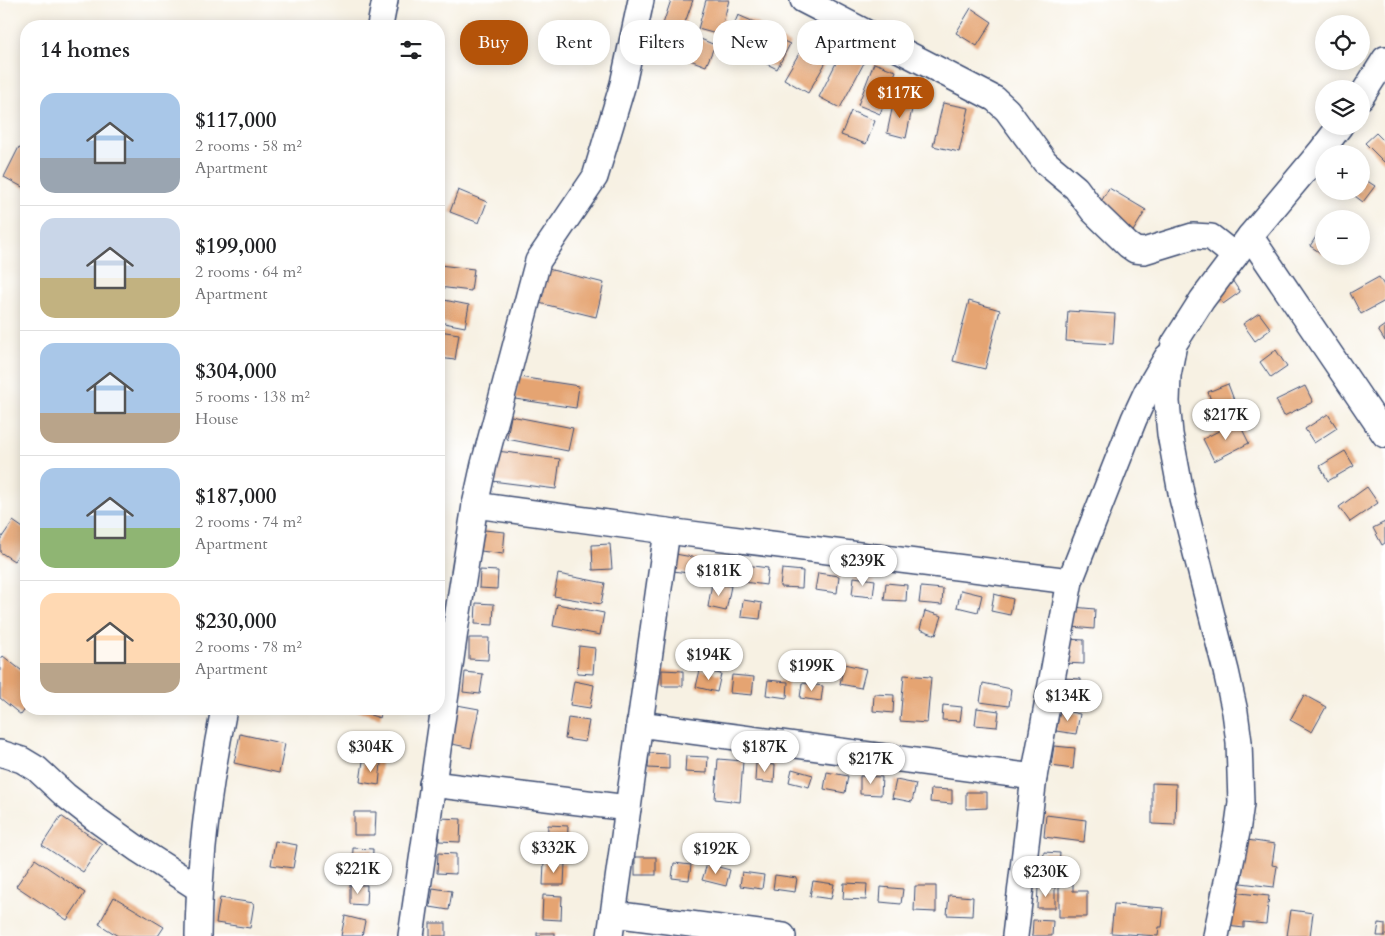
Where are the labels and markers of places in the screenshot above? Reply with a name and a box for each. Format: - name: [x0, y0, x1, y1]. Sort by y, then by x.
- pin: $117K: [865, 76, 935, 119]
- pin: $217K: [1191, 398, 1261, 441]
- pin: $239K: [828, 544, 898, 587]
- pin: $181K: [684, 554, 754, 597]
- pin: $194K: [674, 638, 744, 681]
- pin: $199K: [777, 650, 847, 692]
- pin: $134K: [1033, 680, 1103, 722]
- pin: $304K: [336, 730, 406, 773]
- pin: $187K: [730, 730, 800, 773]
- pin: $217K: [836, 742, 906, 785]
- pin: $332K: [519, 832, 589, 874]
- pin: $192K: [681, 832, 751, 875]
- pin: $221K: [323, 852, 393, 895]
- pin: $230K: [1011, 856, 1081, 898]

